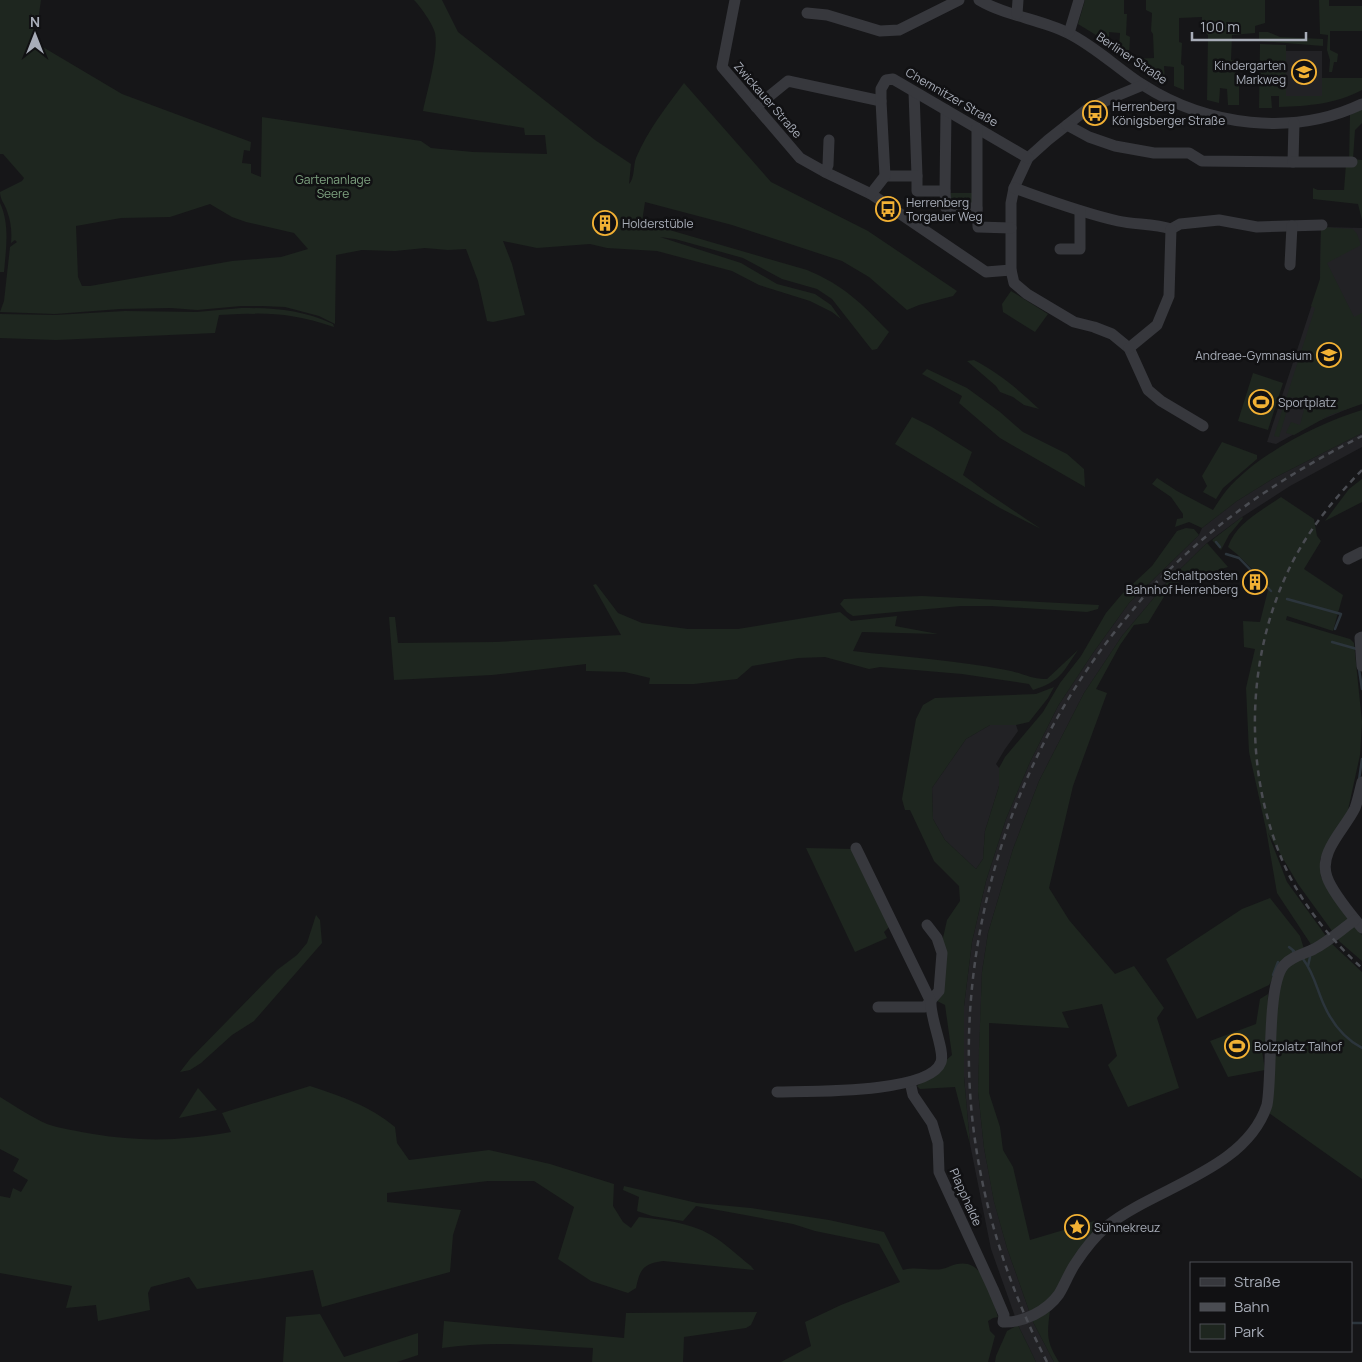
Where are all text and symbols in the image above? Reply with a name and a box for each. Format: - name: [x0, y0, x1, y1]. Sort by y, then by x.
- north arrow: [10, 10, 60, 60]
- scale bar: [1192, 10, 1306, 42]
- text: N: [30, 12, 40, 31]
- text: 100 m: [1200, 16, 1240, 37]
- street label: Berliner Straße: [1093, 28, 1171, 88]
- place label: Kindergarten Markweg: [1214, 57, 1286, 88]
- street label: Zwickauer Straße: [730, 58, 806, 142]
- school or university icon: Kindergarten Markweg: [1291, 59, 1317, 85]
- street label: Chemnitzer Straße: [903, 64, 1001, 130]
- place label: Herrenberg Königsberger Straße: [1112, 98, 1225, 129]
- bus stop icon: Herrenberg Königsberger Straße: [1082, 100, 1108, 126]
- park label: Gartenanlage Seere: [295, 171, 371, 202]
- place label: Herrenberg Torgauer Weg: [906, 194, 983, 225]
- bus stop icon: Herrenberg Torgauer Weg: [875, 196, 901, 222]
- building icon: Holderstüble: [592, 210, 618, 236]
- place label: Holderstüble: [622, 215, 693, 232]
- school or university icon: Andreae-Gymnasium: [1316, 342, 1342, 368]
- place label: Andreae-Gymnasium: [1195, 347, 1312, 364]
- sports icon: Sportplatz: [1248, 389, 1274, 415]
- place label: Sportplatz: [1278, 394, 1336, 411]
- place label: Schaltposten Bahnhof Herrenberg: [1126, 567, 1238, 598]
- building icon: Schaltposten Bahnhof Herrenberg: [1242, 569, 1268, 595]
- sports icon: Bolzplatz Talhof: [1224, 1033, 1250, 1059]
- place label: Bolzplatz Talhof: [1254, 1038, 1343, 1055]
- street label: Plapphalde: [946, 1165, 986, 1229]
- place icon: Sühnekreuz: [1064, 1214, 1090, 1240]
- place label: Sühnekreuz: [1094, 1219, 1160, 1236]
- legend: [1190, 1262, 1352, 1352]
- text: Straße: [1234, 1271, 1281, 1292]
- text: Bahn: [1234, 1296, 1269, 1317]
- text: Park: [1234, 1321, 1264, 1342]

